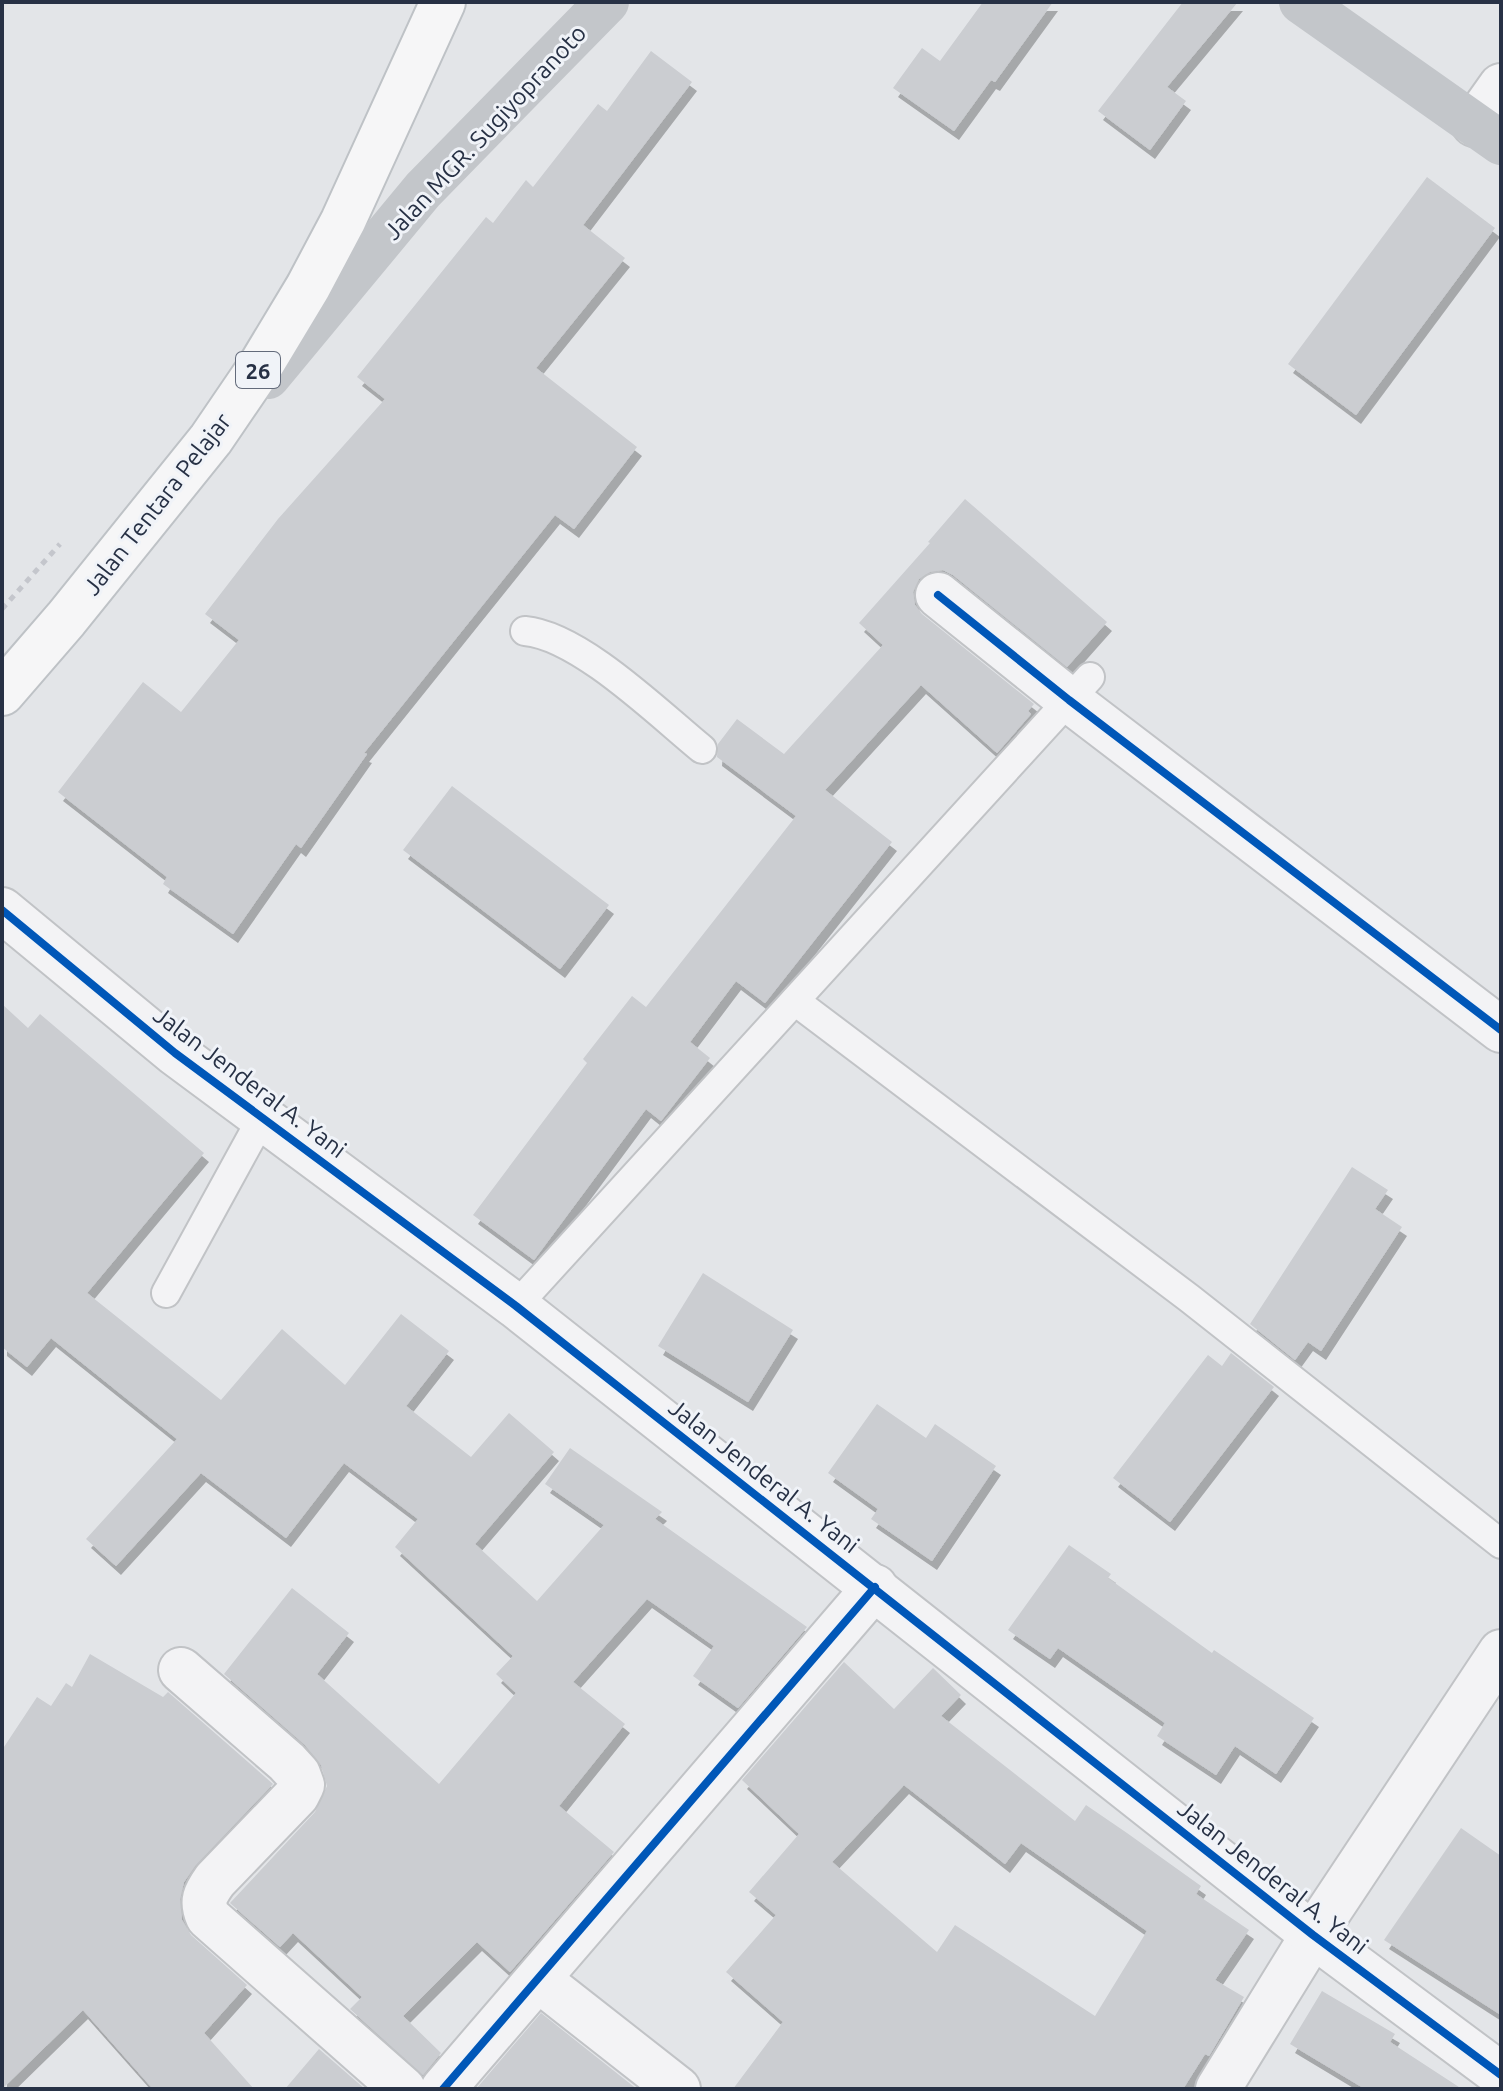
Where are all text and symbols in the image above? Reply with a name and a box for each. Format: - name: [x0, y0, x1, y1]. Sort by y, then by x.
- street label: Jalan MGR. Sugiyopranoto: [378, 19, 592, 245]
- road number: 26: [236, 352, 280, 388]
- street label: Jalan Tentara Pelajar: [78, 408, 236, 600]
- street label: Jalan Jenderal A. Yani: [149, 1001, 351, 1163]
- street label: Jalan Jenderal A. Yani: [664, 1393, 864, 1559]
- street label: Jalan Jenderal A. Yani: [1173, 1794, 1373, 1960]

